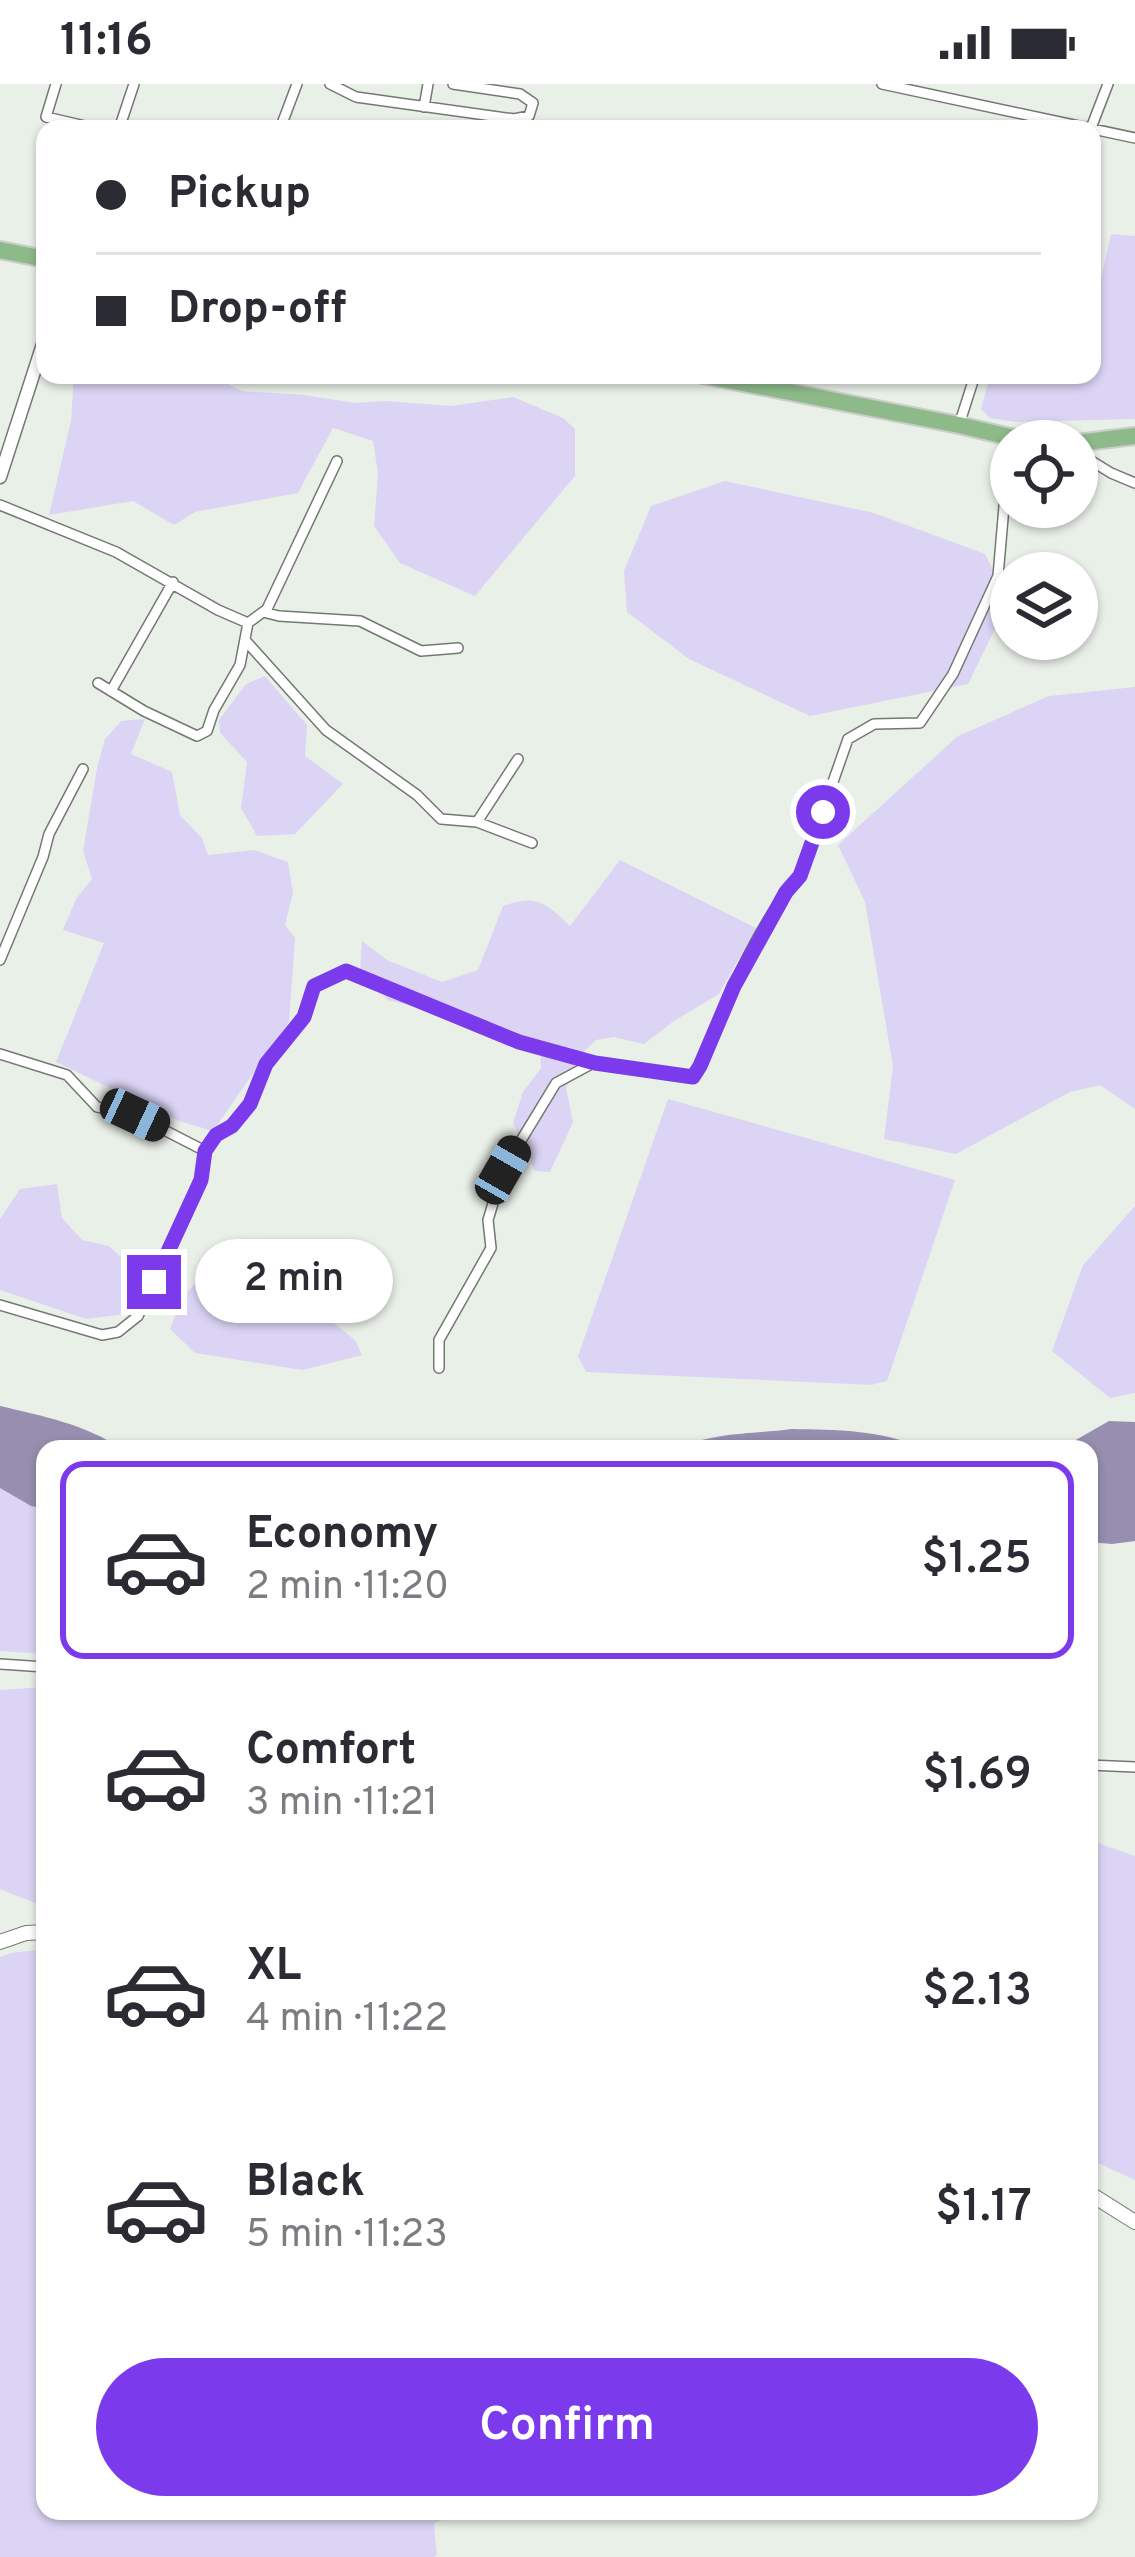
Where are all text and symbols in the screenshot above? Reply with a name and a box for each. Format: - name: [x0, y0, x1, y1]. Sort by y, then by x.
- text: 11:16: [60, 14, 153, 71]
- text: Pickup: [168, 167, 311, 224]
- text: Drop-off: [168, 282, 347, 339]
- map controls: [990, 420, 1098, 660]
- button: locate: [990, 420, 1098, 528]
- button: layers: [990, 552, 1098, 660]
- route start: [796, 785, 850, 839]
- car: [95, 1083, 175, 1147]
- car: [469, 1130, 537, 1210]
- callout: 2 min: [196, 1240, 394, 1324]
- route end: [127, 1255, 181, 1309]
- text: 2 min: [244, 1256, 344, 1305]
- icon: car: [102, 1506, 210, 1614]
- text: Economy: [246, 1507, 438, 1564]
- text: $1.25: [922, 1532, 1032, 1589]
- text: 2 min · 11:20: [246, 1564, 449, 1613]
- icon: car: [102, 1722, 210, 1830]
- text: Comfort: [246, 1723, 416, 1780]
- text: $1.69: [922, 1748, 1032, 1805]
- text: 3 min · 11:21: [246, 1780, 438, 1829]
- icon: car: [102, 1938, 210, 2046]
- text: XL: [246, 1939, 301, 1996]
- text: $2.13: [922, 1964, 1032, 2021]
- text: 4 min · 11:22: [246, 1996, 448, 2045]
- icon: car: [102, 2154, 210, 2262]
- text: Black: [246, 2155, 365, 2212]
- text: $1.17: [935, 2180, 1032, 2237]
- text: 5 min · 11:23: [246, 2212, 448, 2261]
- button: Confirm: [96, 2358, 1038, 2496]

